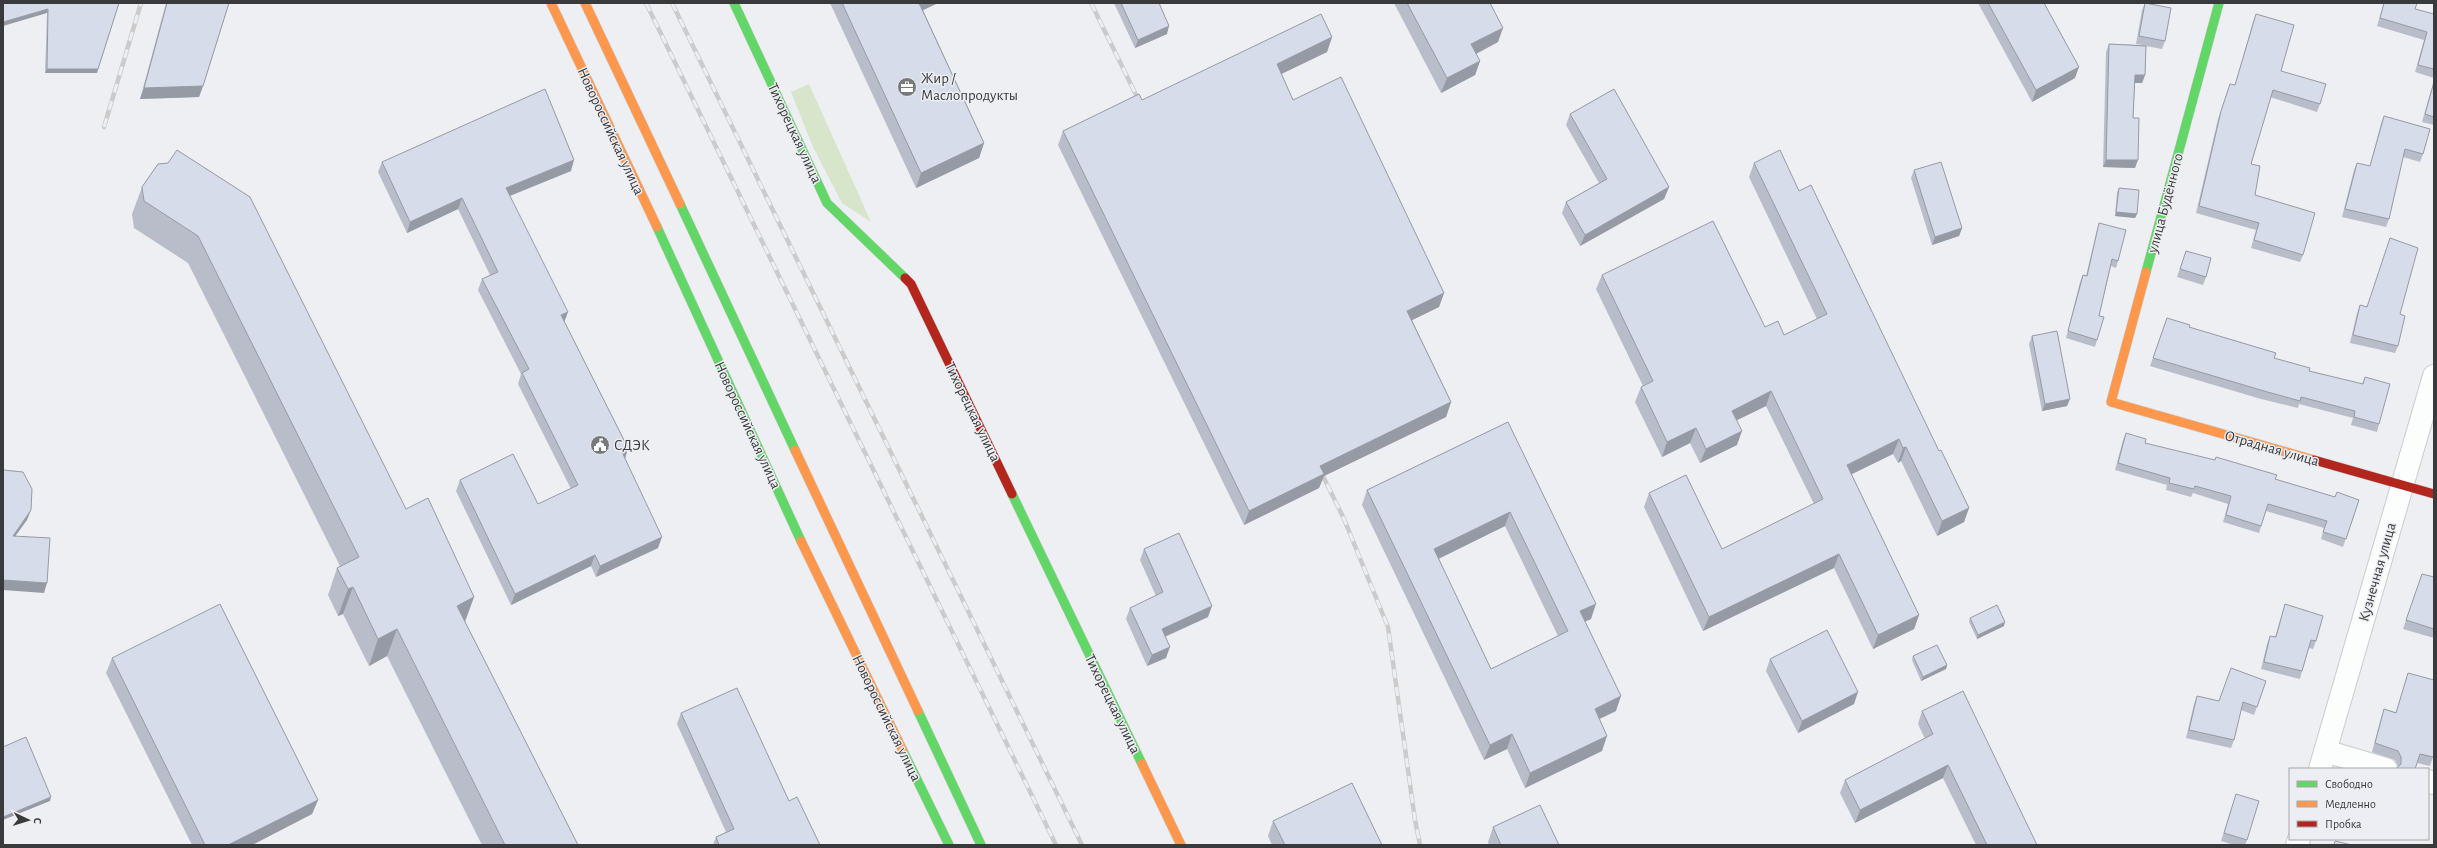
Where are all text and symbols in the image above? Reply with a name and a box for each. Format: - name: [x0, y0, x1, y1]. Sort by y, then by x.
- street label: Новороссийская улица: [574, 65, 647, 197]
- place label: Жир / Маслопродукты: [921, 71, 1018, 103]
- office icon: Жир / Маслопродукты: [896, 76, 918, 98]
- street label: Тихорецкая улица: [765, 81, 824, 186]
- street label: улица Будённого: [2145, 152, 2186, 256]
- street label: Новороссийская улица: [711, 359, 784, 491]
- street label: Тихорецкая улица: [942, 360, 1003, 464]
- street label: Отрадная улица: [2223, 428, 2321, 469]
- public building icon: СДЭК: [589, 434, 611, 456]
- place label: СДЭК: [614, 438, 650, 453]
- street label: Кузнечная улица: [2356, 521, 2399, 623]
- street label: Тихорецкая улица: [1082, 652, 1143, 756]
- street label: Новороссийская улица: [849, 653, 924, 784]
- legend: [2289, 768, 2429, 840]
- text: Свободно: [2325, 778, 2373, 790]
- text: Медленно: [2325, 798, 2376, 810]
- north arrow: [8, 800, 48, 840]
- text: С: [32, 817, 43, 824]
- text: Пробка: [2325, 818, 2362, 830]

